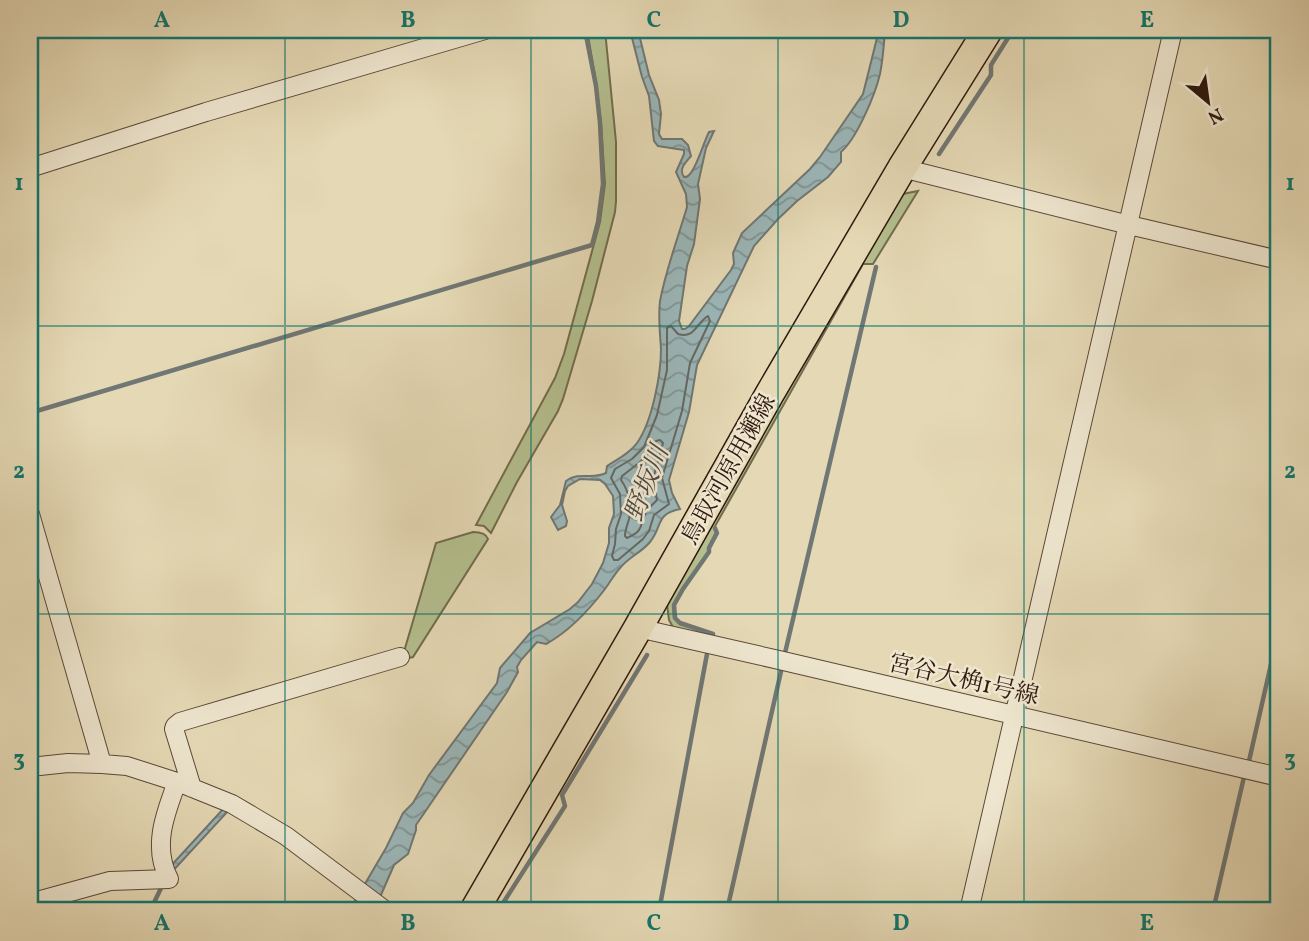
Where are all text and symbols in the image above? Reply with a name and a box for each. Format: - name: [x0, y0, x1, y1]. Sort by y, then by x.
- text: A: [154, 5, 170, 37]
- text: B: [400, 5, 416, 37]
- text: C: [647, 5, 661, 37]
- text: D: [893, 5, 910, 37]
- text: E: [1140, 5, 1154, 37]
- north arrow: [1172, 66, 1242, 136]
- text: N: [1203, 100, 1228, 130]
- text: 1: [14, 168, 24, 200]
- text: 1: [1285, 168, 1295, 200]
- street label: 鳥取河原用瀬線: [674, 388, 785, 552]
- water label: 野坂川: [617, 438, 680, 527]
- text: 2: [13, 456, 25, 488]
- text: 2: [1284, 456, 1296, 488]
- street label: 宮谷大桷1号線: [885, 647, 1042, 715]
- text: 3: [13, 744, 25, 776]
- text: 3: [1284, 744, 1296, 776]
- text: A: [154, 908, 170, 940]
- text: B: [400, 908, 416, 940]
- text: C: [647, 908, 661, 940]
- text: D: [893, 908, 910, 940]
- text: E: [1140, 908, 1154, 940]

